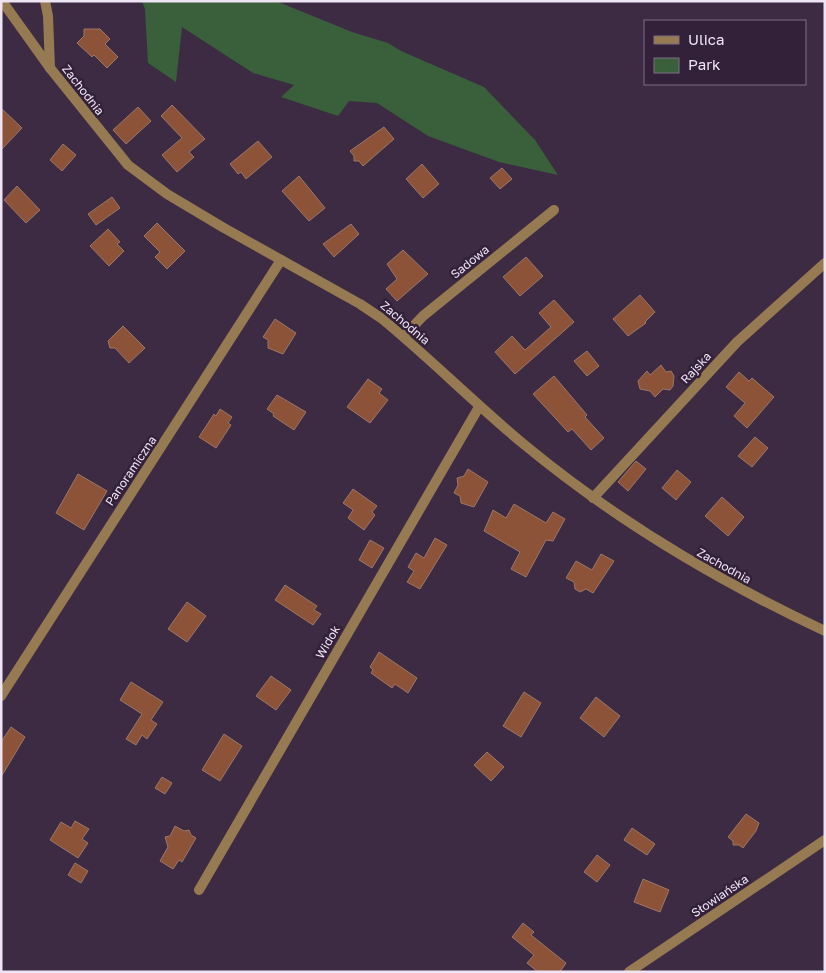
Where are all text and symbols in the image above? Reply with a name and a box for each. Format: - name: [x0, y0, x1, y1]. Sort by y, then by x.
- legend: [644, 20, 806, 85]
- text: Ulica: [688, 30, 724, 48]
- text: Park: [688, 55, 721, 73]
- street label: Zachodnia: [59, 61, 108, 118]
- street label: Sadowa: [447, 242, 492, 282]
- street label: Zachodnia: [378, 298, 433, 348]
- street label: Rajska: [677, 349, 714, 387]
- street label: Panoramiczna: [102, 433, 159, 509]
- street label: Zachodnia: [694, 544, 754, 587]
- street label: Widok: [312, 622, 343, 661]
- street label: Słowiańska: [688, 871, 751, 920]

